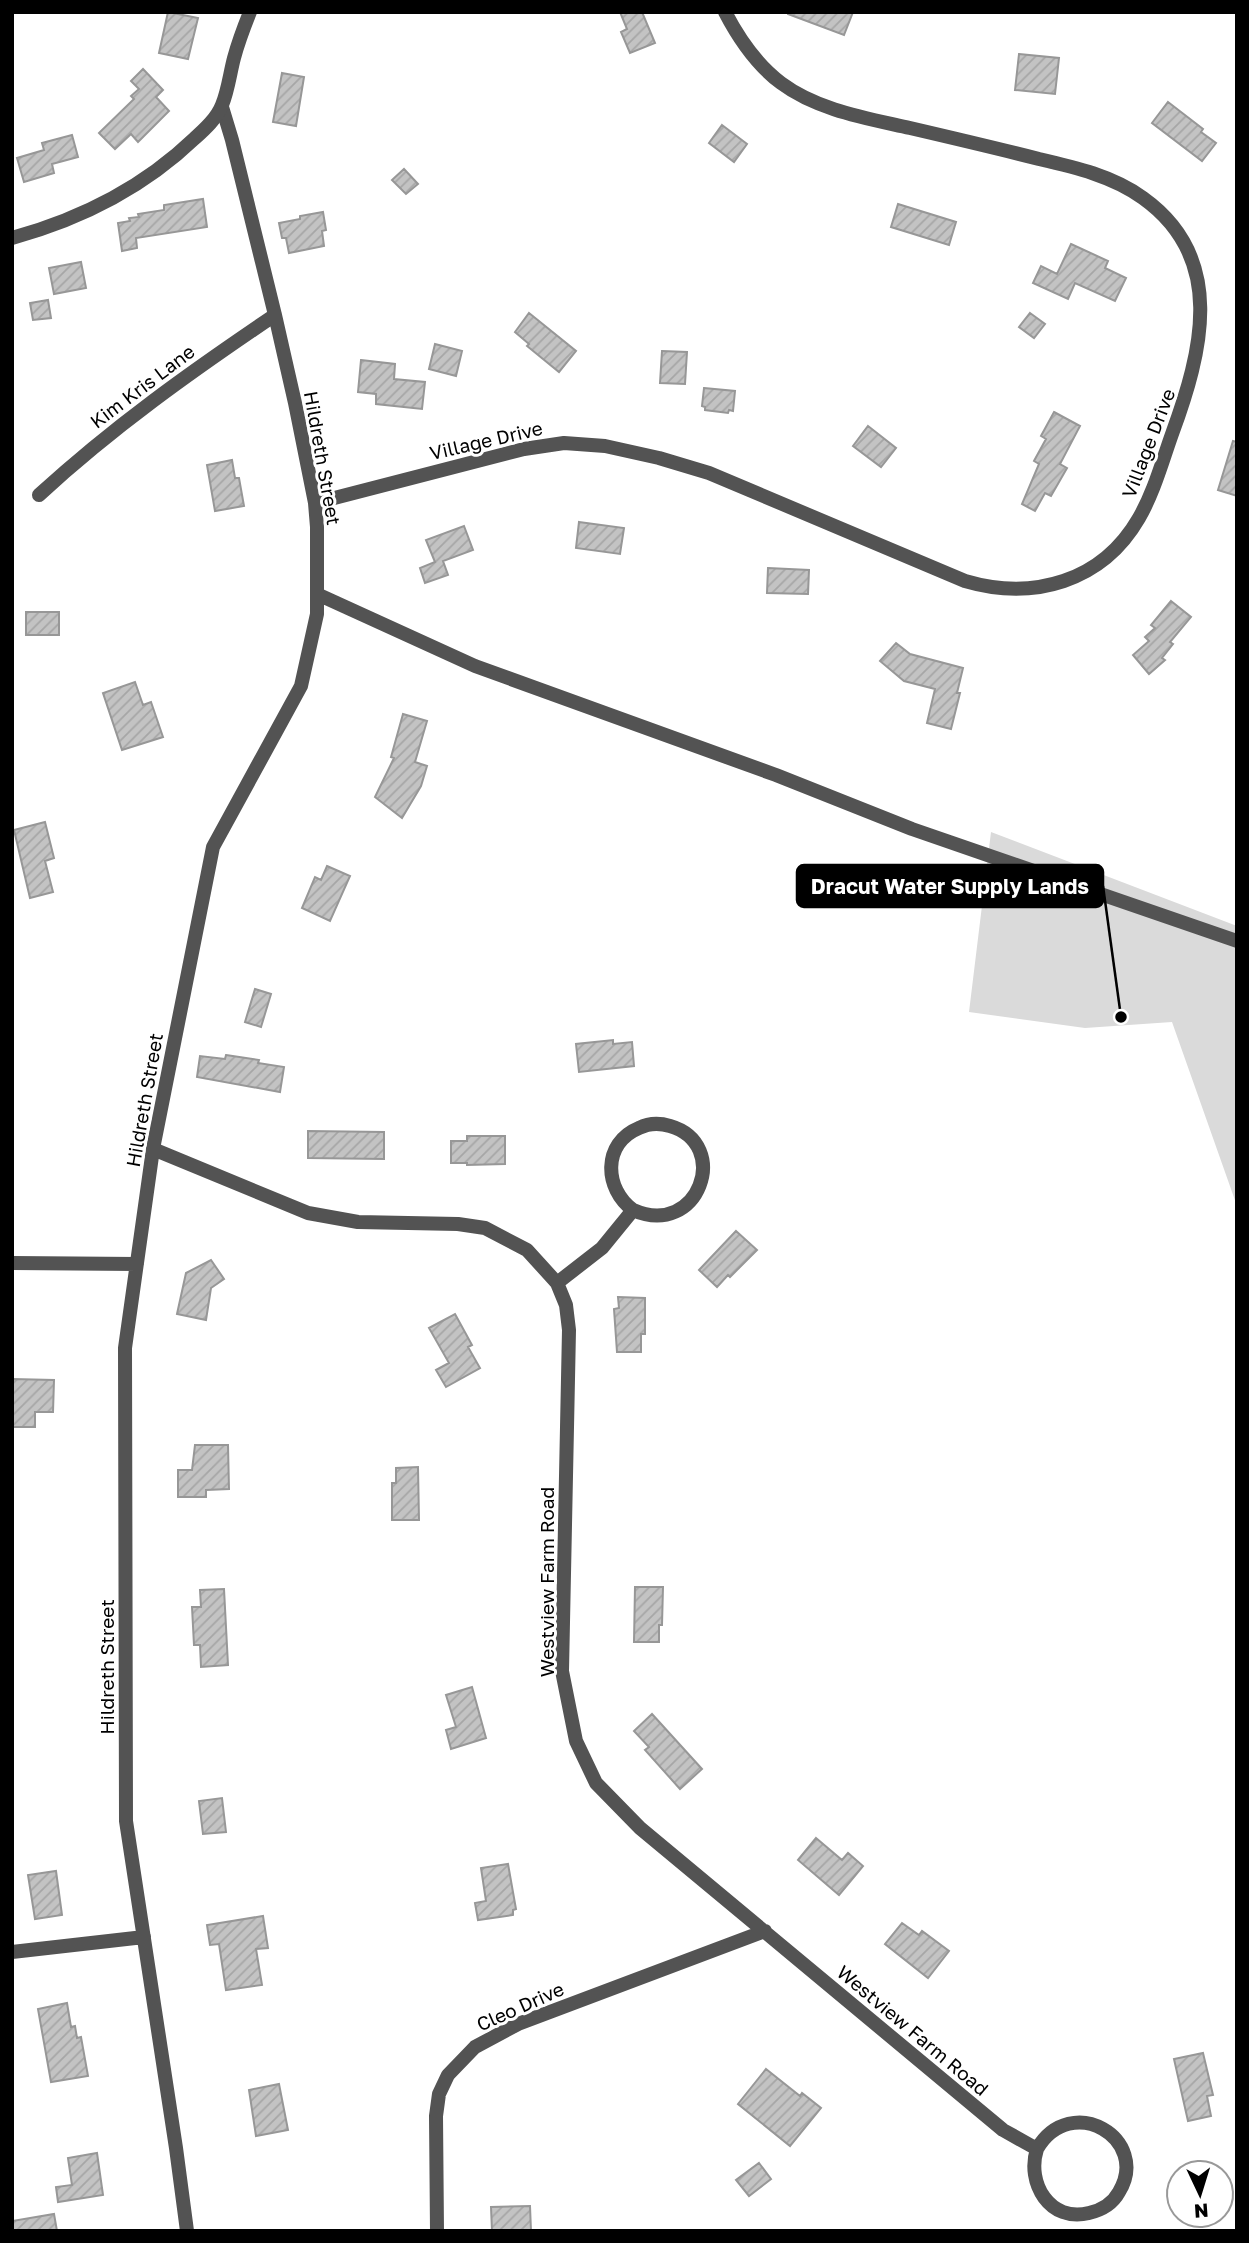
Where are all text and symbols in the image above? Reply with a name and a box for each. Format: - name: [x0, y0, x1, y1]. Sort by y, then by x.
- street label: Kim Kris Lane: [85, 339, 199, 433]
- street label: Village Drive: [1117, 385, 1179, 501]
- street label: Hildreth Street: [300, 389, 346, 527]
- street label: Village Drive: [427, 416, 545, 464]
- callout: Dracut Water Supply Lands: [797, 865, 1103, 907]
- text: Dracut Water Supply Lands: [811, 873, 1089, 899]
- street label: Hildreth Street: [121, 1031, 167, 1169]
- street label: Westview Farm Road: [535, 1487, 558, 1677]
- street label: Hildreth Street: [95, 1599, 118, 1735]
- street label: Westview Farm Road: [833, 1960, 993, 2100]
- street label: Cleo Drive: [473, 1977, 567, 2035]
- north arrow: [1165, 2159, 1235, 2229]
- text: N: [1193, 2199, 1209, 2223]

